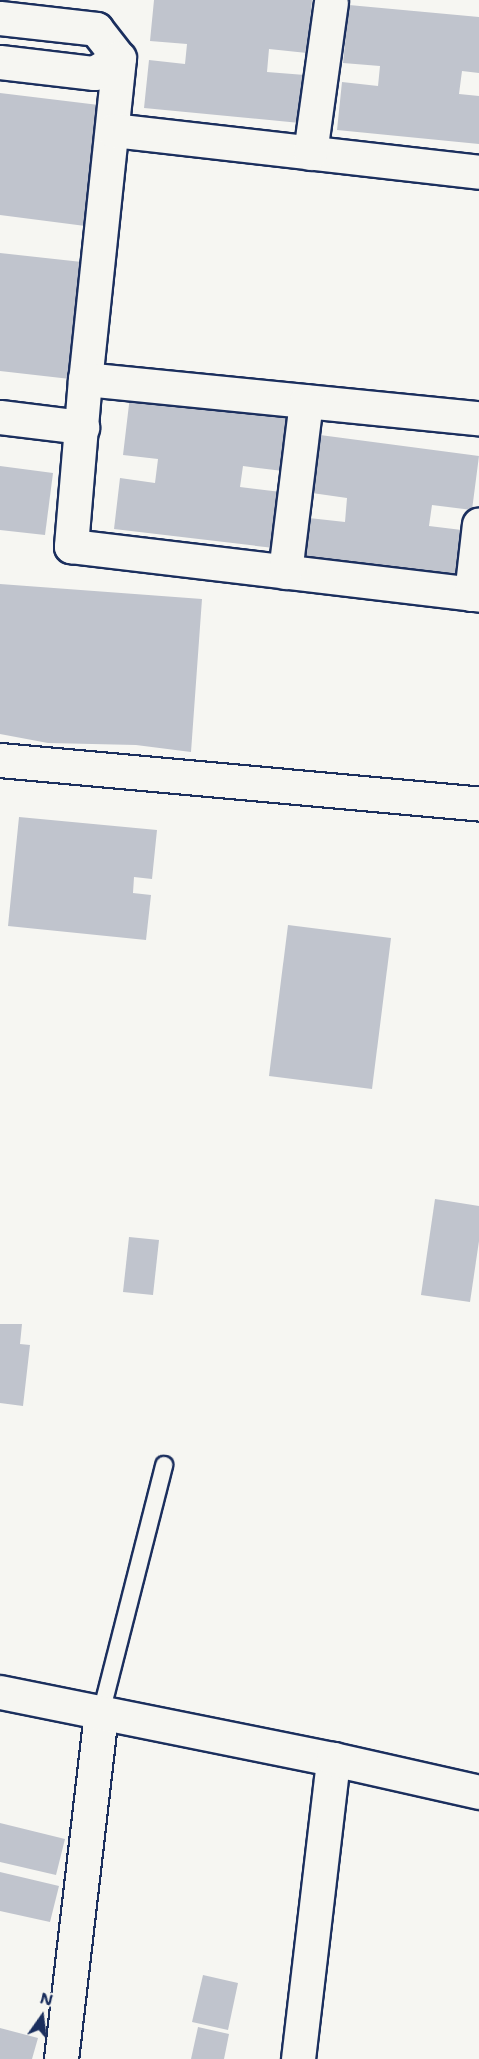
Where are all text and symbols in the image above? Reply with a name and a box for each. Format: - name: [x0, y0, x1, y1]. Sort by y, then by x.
- north arrow: [12, 1987, 72, 2047]
- text: N: [38, 1987, 55, 2011]

